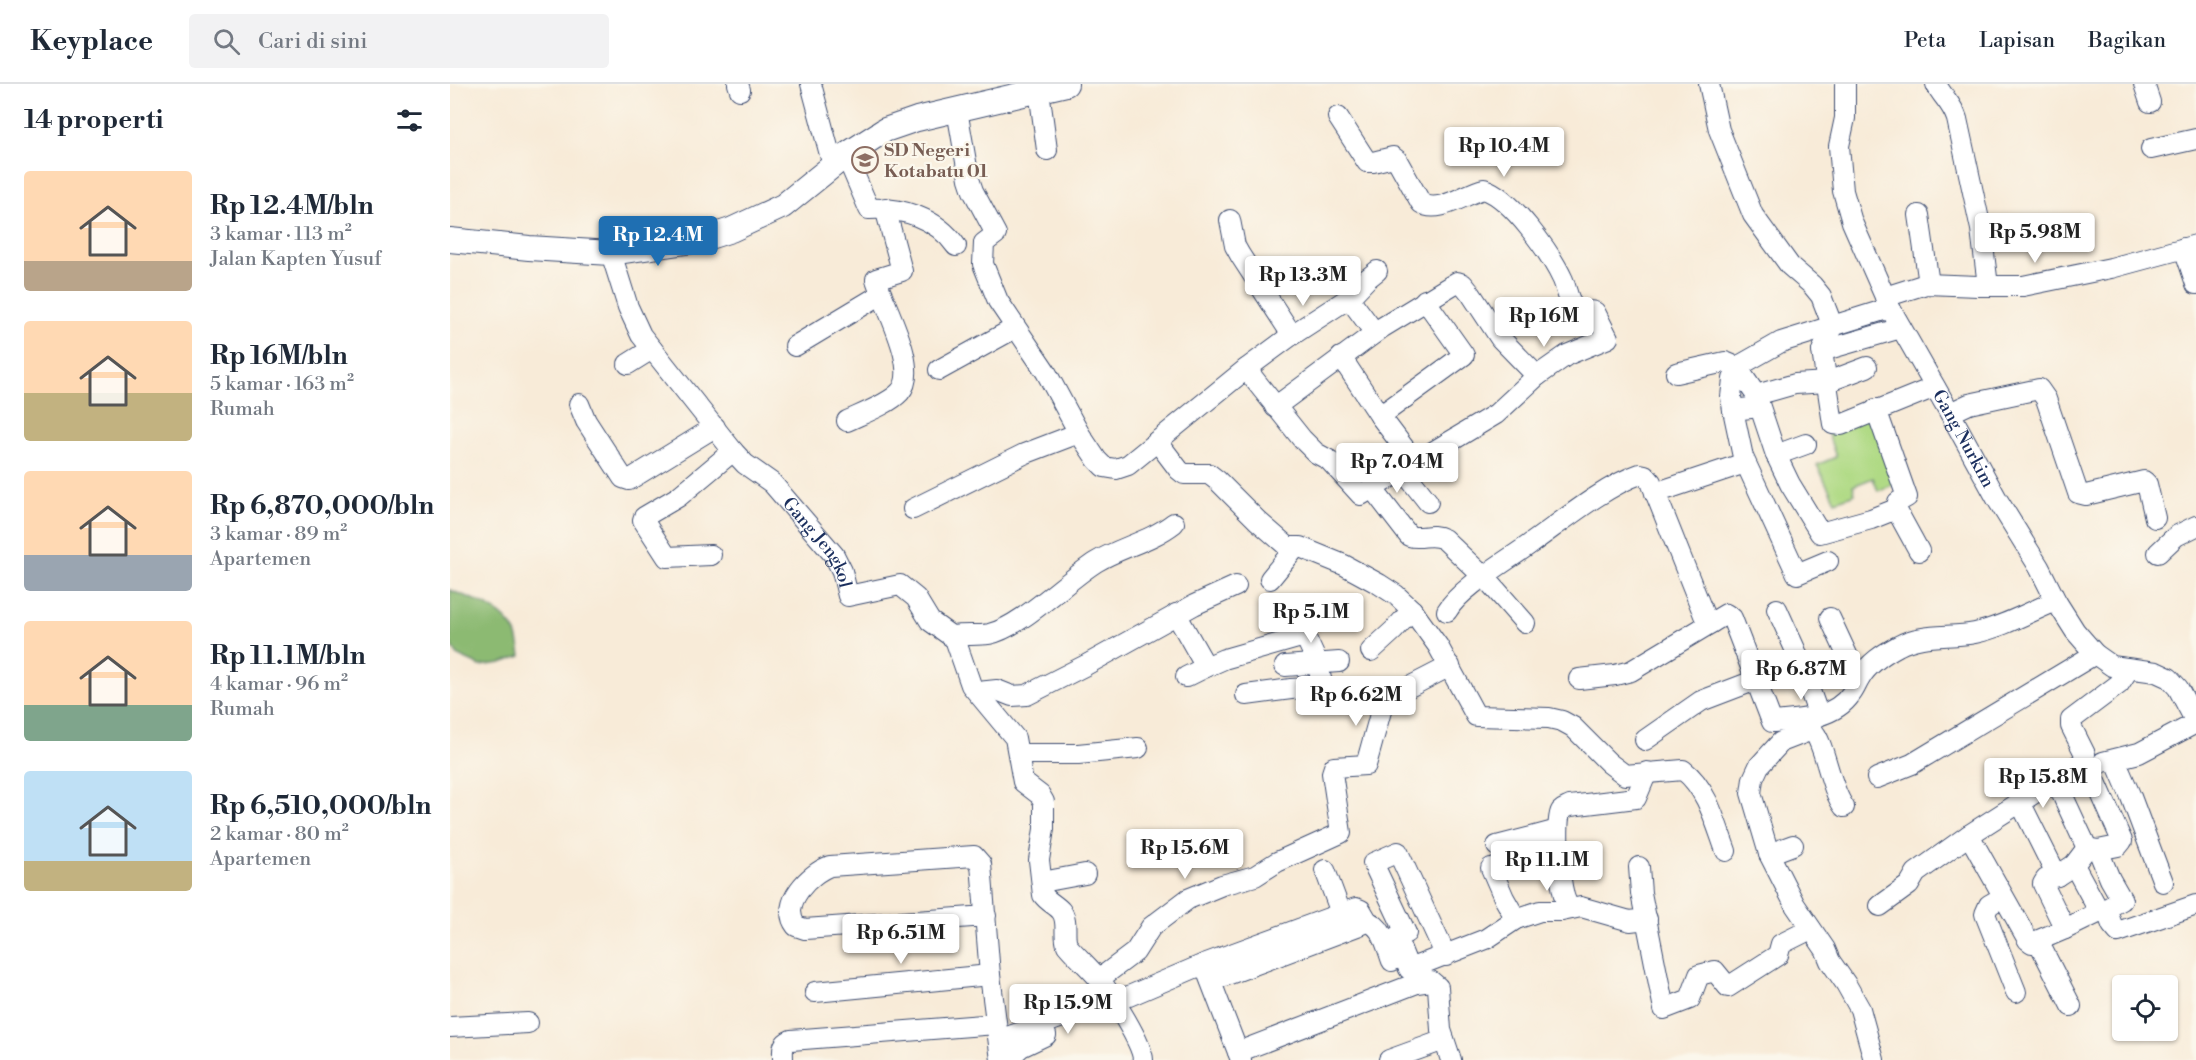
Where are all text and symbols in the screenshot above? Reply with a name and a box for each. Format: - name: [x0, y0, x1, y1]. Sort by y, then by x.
- search box: [189, 14, 609, 68]
- text: Keyplace: [30, 24, 153, 59]
- icon: search: [210, 25, 243, 58]
- text: Cari di sini: [258, 28, 368, 55]
- text: Peta: [1904, 28, 1946, 54]
- text: Lapisan: [1979, 28, 2055, 54]
- text: Bagikan: [2088, 28, 2166, 54]
- text: 14 properti: [24, 104, 163, 136]
- icon: filters: [393, 104, 426, 137]
- pin: Rp 10.4M: [1442, 127, 1566, 178]
- text: Rp 10.4M: [1458, 134, 1550, 159]
- place label: SD Negeri Kotabatu 01: [884, 139, 988, 183]
- school or university icon: SD Negeri Kotabatu 01: [850, 145, 880, 175]
- text: Rp 12.4M/bln: [210, 190, 374, 222]
- icon: home: [72, 195, 144, 267]
- pin: Rp 5.98M: [1973, 213, 2097, 264]
- pin: Rp 12.4M: [596, 216, 720, 267]
- text: Rp 5.98M: [1989, 220, 2081, 245]
- text: 3 kamar · 113 m²: [210, 222, 352, 247]
- text: Rp 12.4M: [613, 223, 703, 248]
- text: Jalan Kapten Yusuf: [210, 247, 381, 272]
- pin: Rp 13.3M: [1241, 256, 1365, 307]
- text: Rp 13.3M: [1259, 263, 1347, 288]
- pin: Rp 16M: [1495, 297, 1593, 348]
- text: Rp 16M: [1509, 304, 1579, 329]
- text: Rp 16M/bln: [210, 340, 348, 372]
- icon: home: [72, 345, 144, 417]
- text: 5 kamar · 163 m²: [210, 372, 354, 397]
- street label: Gang Nurkim: [1928, 385, 2000, 492]
- text: Rumah: [210, 397, 275, 422]
- pin: Rp 7.04M: [1335, 443, 1459, 494]
- text: Rp 7.04M: [1350, 450, 1444, 475]
- text: Rp 6,870,000/bln: [210, 490, 434, 522]
- street label: Gang Jengkol: [778, 492, 857, 591]
- icon: home: [72, 495, 144, 567]
- text: 3 kamar · 89 m²: [210, 522, 347, 547]
- text: Apartemen: [210, 547, 311, 572]
- pin: Rp 5.1M: [1256, 593, 1366, 644]
- text: Rp 5.1M: [1273, 600, 1349, 625]
- text: Rp 11.1M/bln: [210, 640, 366, 672]
- icon: home: [72, 645, 144, 717]
- pin: Rp 6.87M: [1739, 650, 1863, 701]
- text: Rp 6.87M: [1755, 657, 1847, 682]
- text: 4 kamar · 96 m²: [210, 672, 348, 697]
- pin: Rp 6.62M: [1294, 676, 1418, 727]
- text: Rp 6.62M: [1310, 683, 1402, 708]
- text: Rumah: [210, 697, 275, 722]
- pin: Rp 15.8M: [1981, 758, 2105, 809]
- text: Rp 15.8M: [1998, 765, 2088, 790]
- text: Rp 6,510,000/bln: [210, 790, 432, 822]
- icon: home: [72, 795, 144, 867]
- text: 2 kamar · 80 m²: [210, 822, 349, 847]
- pin: Rp 15.6M: [1123, 829, 1247, 880]
- text: Rp 15.6M: [1140, 836, 1230, 861]
- pin: Rp 11.1M: [1485, 841, 1609, 892]
- text: Apartemen: [210, 847, 311, 872]
- text: Rp 11.1M: [1505, 848, 1589, 873]
- pin: Rp 6.51M: [839, 914, 963, 965]
- text: Rp 6.51M: [856, 921, 946, 946]
- map controls: [2112, 975, 2178, 1041]
- button: locate: [2112, 975, 2178, 1041]
- pin: Rp 15.9M: [1006, 984, 1130, 1035]
- text: Rp 15.9M: [1023, 991, 1113, 1016]

